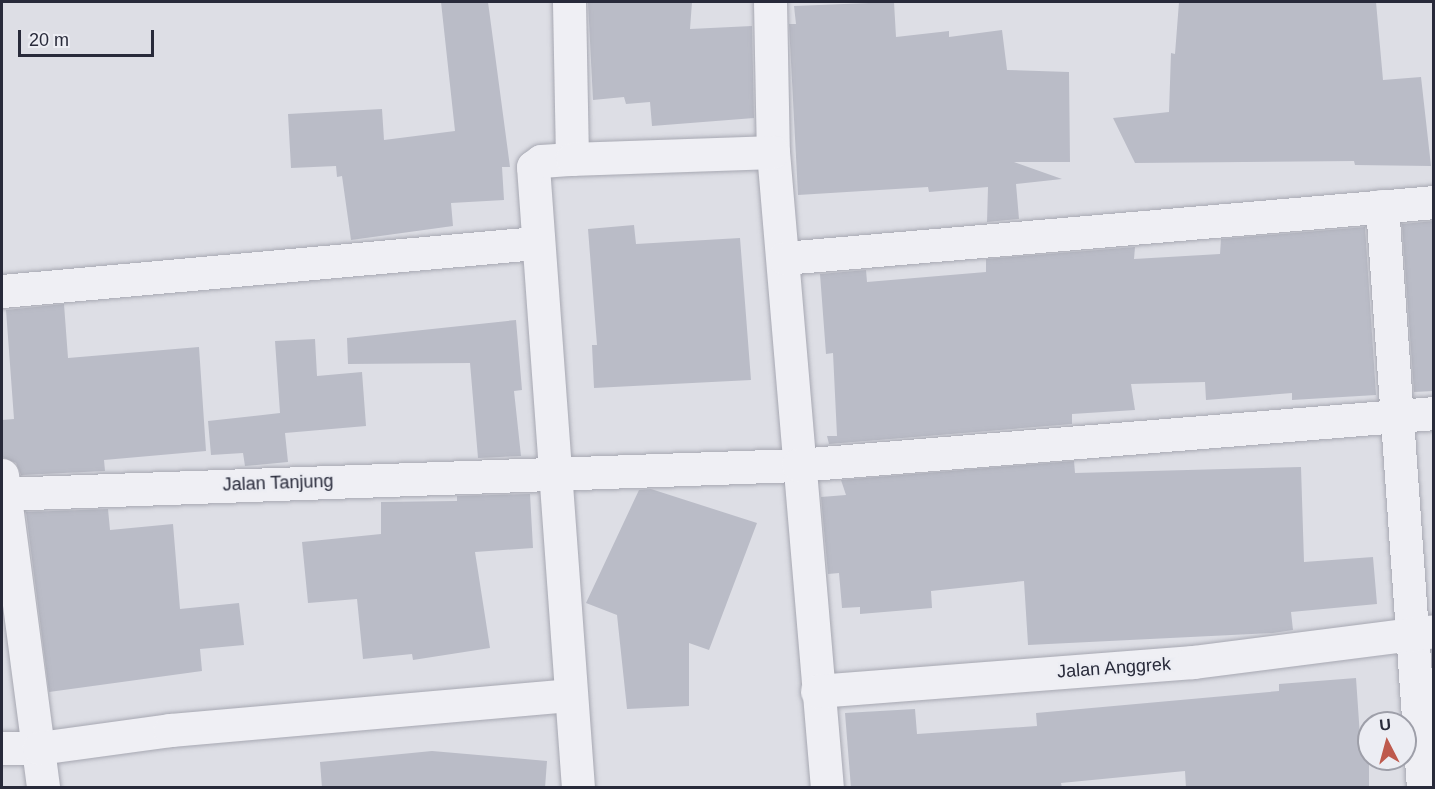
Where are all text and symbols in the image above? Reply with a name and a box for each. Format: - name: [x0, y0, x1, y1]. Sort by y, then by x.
- scale bar: [21, 18, 158, 56]
- text: 20 m: [29, 30, 69, 50]
- street label: Jalan Tanjung: [222, 470, 334, 496]
- street label: Jalan Anggrek: [1056, 653, 1172, 683]
- north arrow: [1357, 711, 1417, 771]
- text: U: [1379, 716, 1392, 734]

